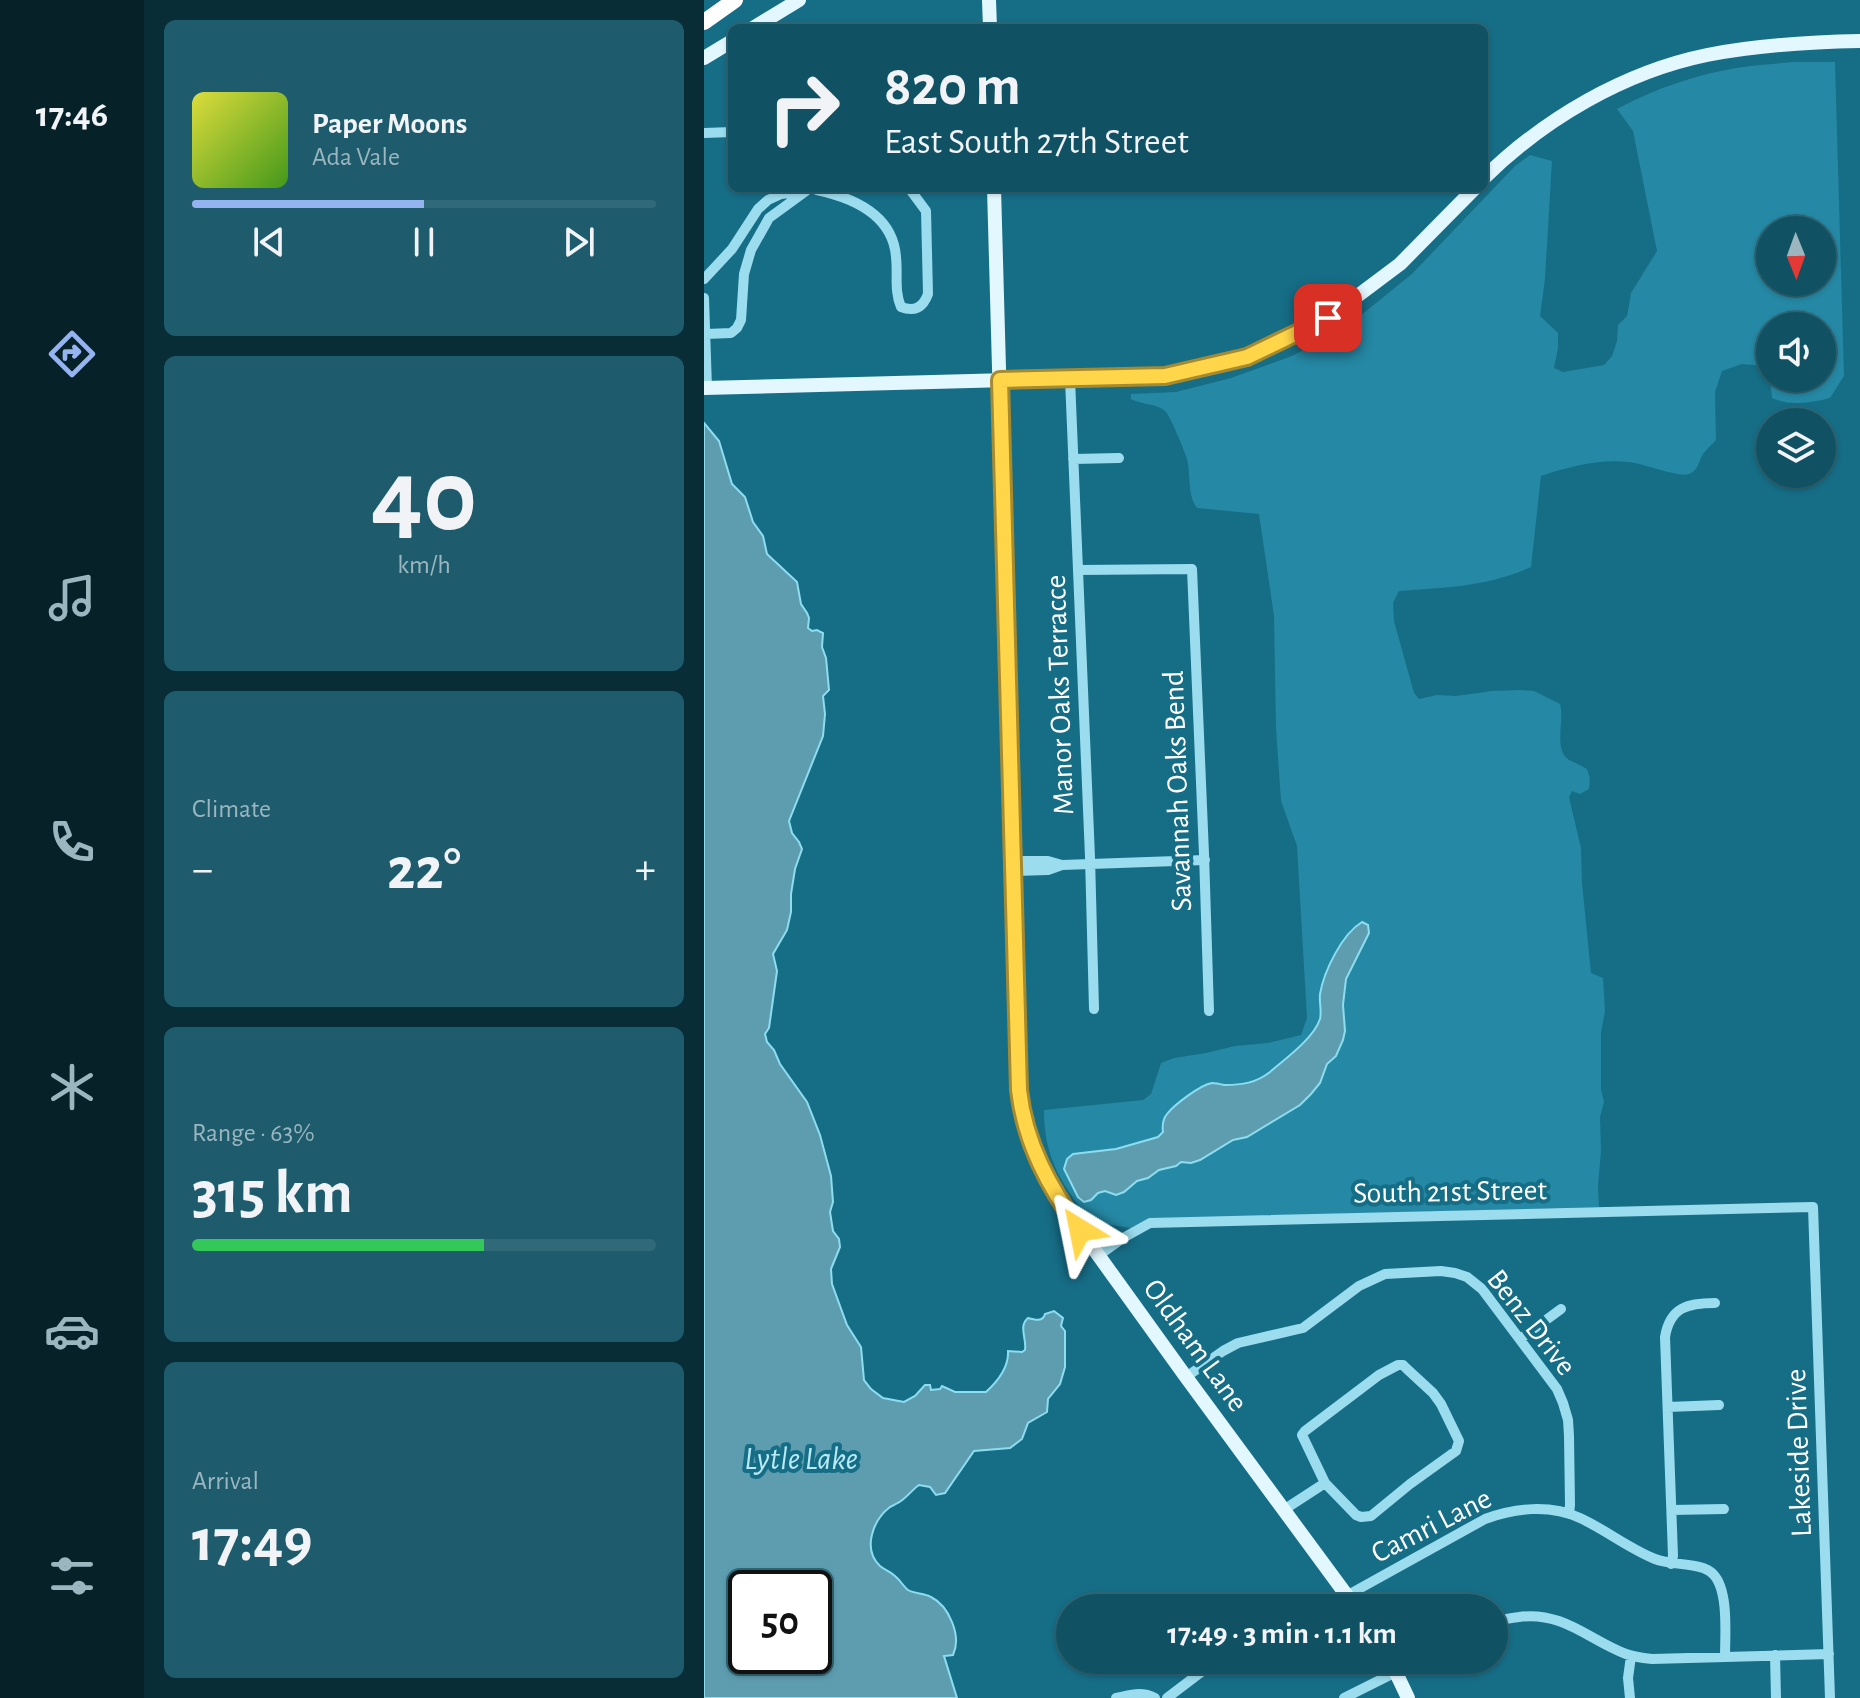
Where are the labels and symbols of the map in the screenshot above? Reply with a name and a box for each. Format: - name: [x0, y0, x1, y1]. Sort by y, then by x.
- north arrow: [1756, 216, 1836, 296]
- pin: [1294, 284, 1362, 352]
- street label: Manor Oaks Terracce: [1041, 574, 1079, 816]
- street label: Savannah Oaks Bend: [1159, 670, 1197, 912]
- street label: South 21st Street: [1353, 1175, 1548, 1209]
- position arrow: [1038, 1188, 1122, 1272]
- street label: Benz Drive: [1481, 1264, 1581, 1381]
- street label: Oldham Lane: [1137, 1274, 1253, 1417]
- street label: Lakeside Drive: [1781, 1368, 1817, 1538]
- water label: Lytle Lake: [744, 1443, 858, 1475]
- street label: Camri Lane: [1367, 1483, 1496, 1569]
- speed limit sign: 50: [728, 1570, 832, 1674]

